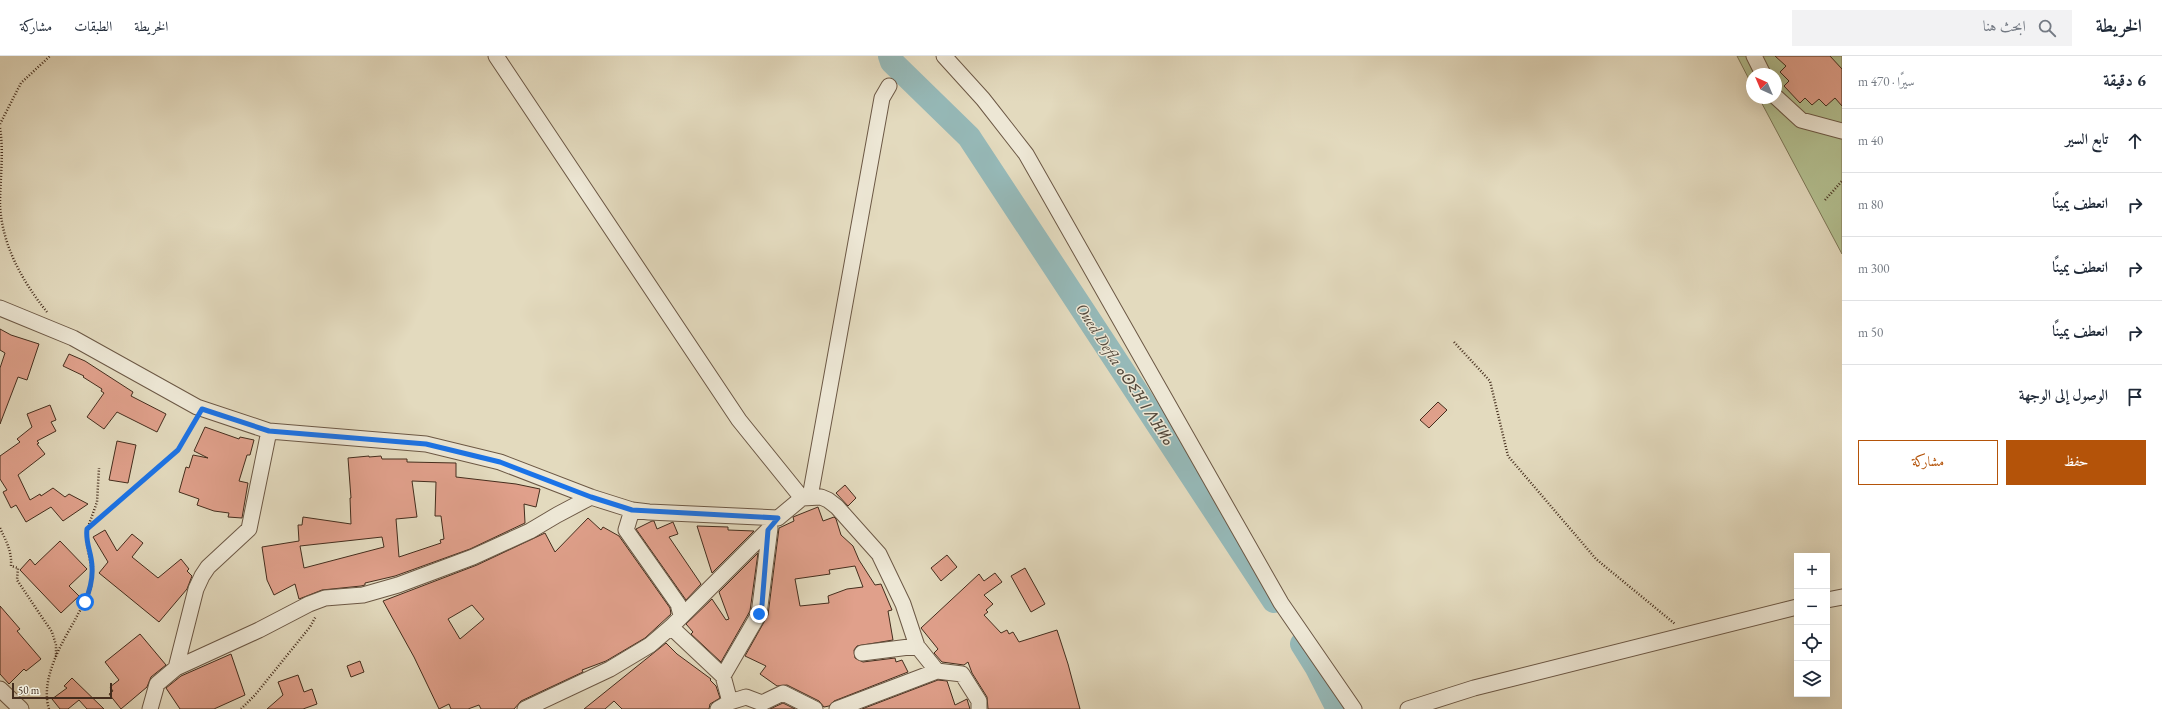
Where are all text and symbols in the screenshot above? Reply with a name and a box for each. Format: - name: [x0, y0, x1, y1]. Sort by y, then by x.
- search box: [1792, 10, 2072, 46]
- text: الخريطة: [2096, 13, 2142, 38]
- text: ابحث هنا: [1983, 16, 2026, 35]
- text: مشاركة: [20, 17, 52, 35]
- text: الطبقات: [74, 17, 112, 35]
- text: الخريطة: [134, 17, 168, 35]
- icon: search: [2036, 17, 2058, 39]
- north arrow: [1746, 68, 1782, 104]
- text: 6 دقيقة: [2103, 69, 2146, 91]
- text: سيرًا · 470 m: [1858, 73, 1915, 90]
- text: تابع السير: [2065, 129, 2108, 148]
- icon: ahead: [2124, 130, 2146, 152]
- text: 40 m: [1858, 132, 1883, 149]
- text: انعطف يمينًا: [2052, 193, 2108, 212]
- icon: right: [2124, 194, 2146, 216]
- text: 80 m: [1858, 196, 1883, 213]
- text: انعطف يمينًا: [2052, 257, 2108, 276]
- icon: right: [2124, 258, 2146, 280]
- text: 300 m: [1858, 260, 1889, 277]
- water label: Oued Defla ⴰⵙⵉⴼ ⵏ ⴷⴼⵍⴰ: [1071, 299, 1179, 450]
- text: انعطف يمينًا: [2052, 321, 2108, 340]
- icon: right: [2124, 322, 2146, 344]
- text: 50 m: [1858, 324, 1883, 341]
- text: الوصول إلى الوجهة: [2019, 385, 2108, 404]
- icon: arrive: [2124, 386, 2146, 408]
- button: مشاركة: [1858, 440, 1998, 485]
- button: حفظ: [2006, 440, 2146, 485]
- map controls: [1794, 553, 1830, 697]
- button: +: [1794, 553, 1830, 589]
- button: −: [1794, 589, 1830, 625]
- route start: [76, 593, 94, 611]
- route end: [750, 605, 768, 623]
- button: locate: [1794, 625, 1830, 661]
- button: layers: [1794, 661, 1830, 697]
- scale bar: [12, 681, 112, 700]
- text: 50 m: [18, 683, 39, 697]

